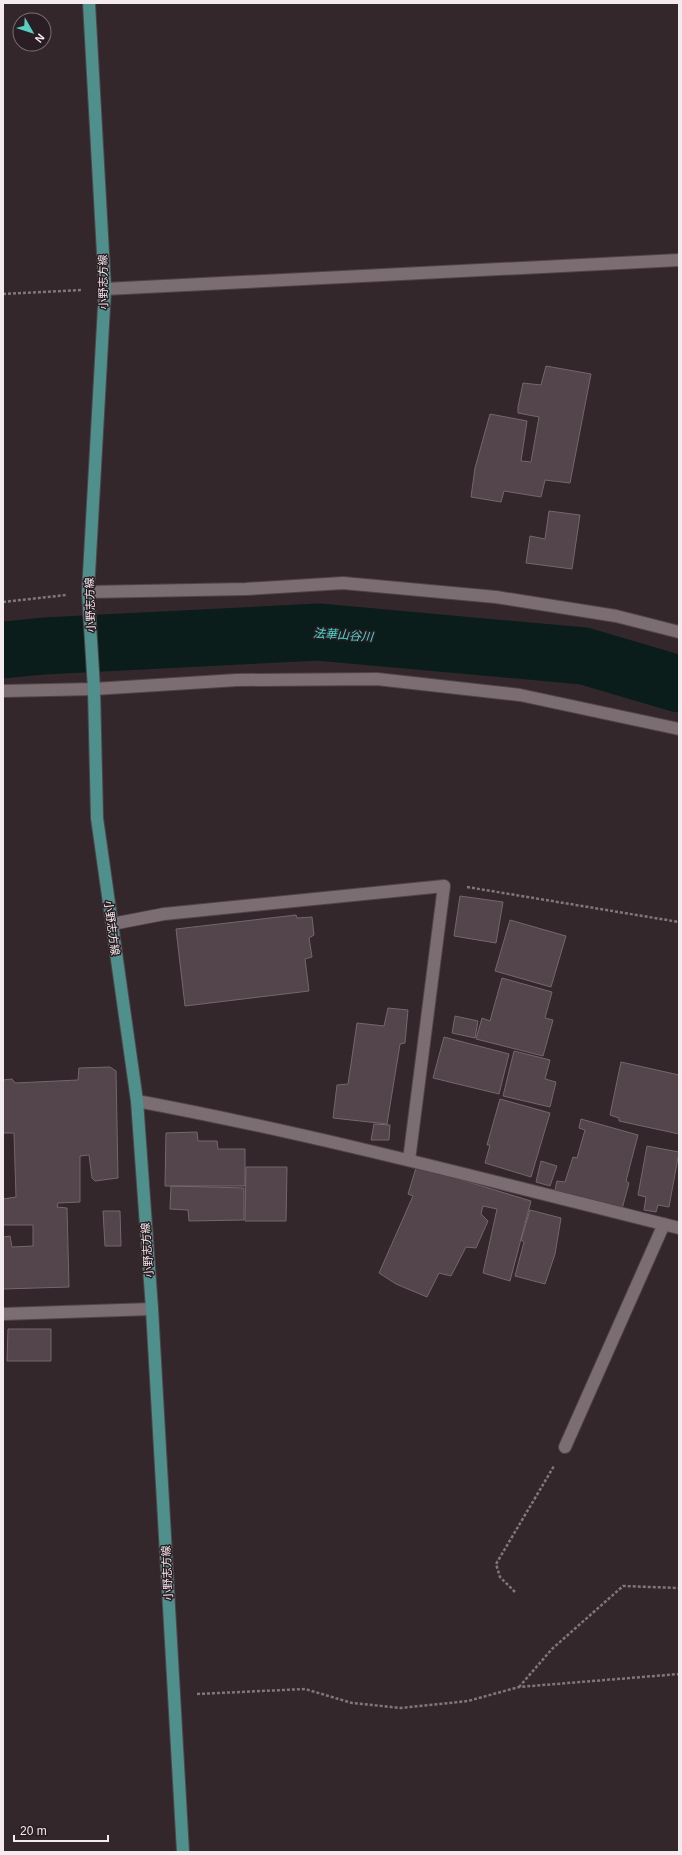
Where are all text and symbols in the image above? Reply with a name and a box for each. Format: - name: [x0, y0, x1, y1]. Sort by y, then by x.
- north arrow: [12, 12, 52, 52]
- text: N: [33, 31, 47, 45]
- street label: 小野志方線: [97, 254, 109, 310]
- street label: 小野志方線: [83, 577, 97, 633]
- water label: 法華山谷川: [313, 626, 375, 644]
- street label: 小野志方線: [102, 900, 122, 956]
- street label: 小野志方線: [139, 1222, 155, 1278]
- street label: 小野志方線: [160, 1545, 174, 1601]
- scale bar: [14, 1817, 108, 1843]
- text: 20 m: [20, 1824, 47, 1838]

